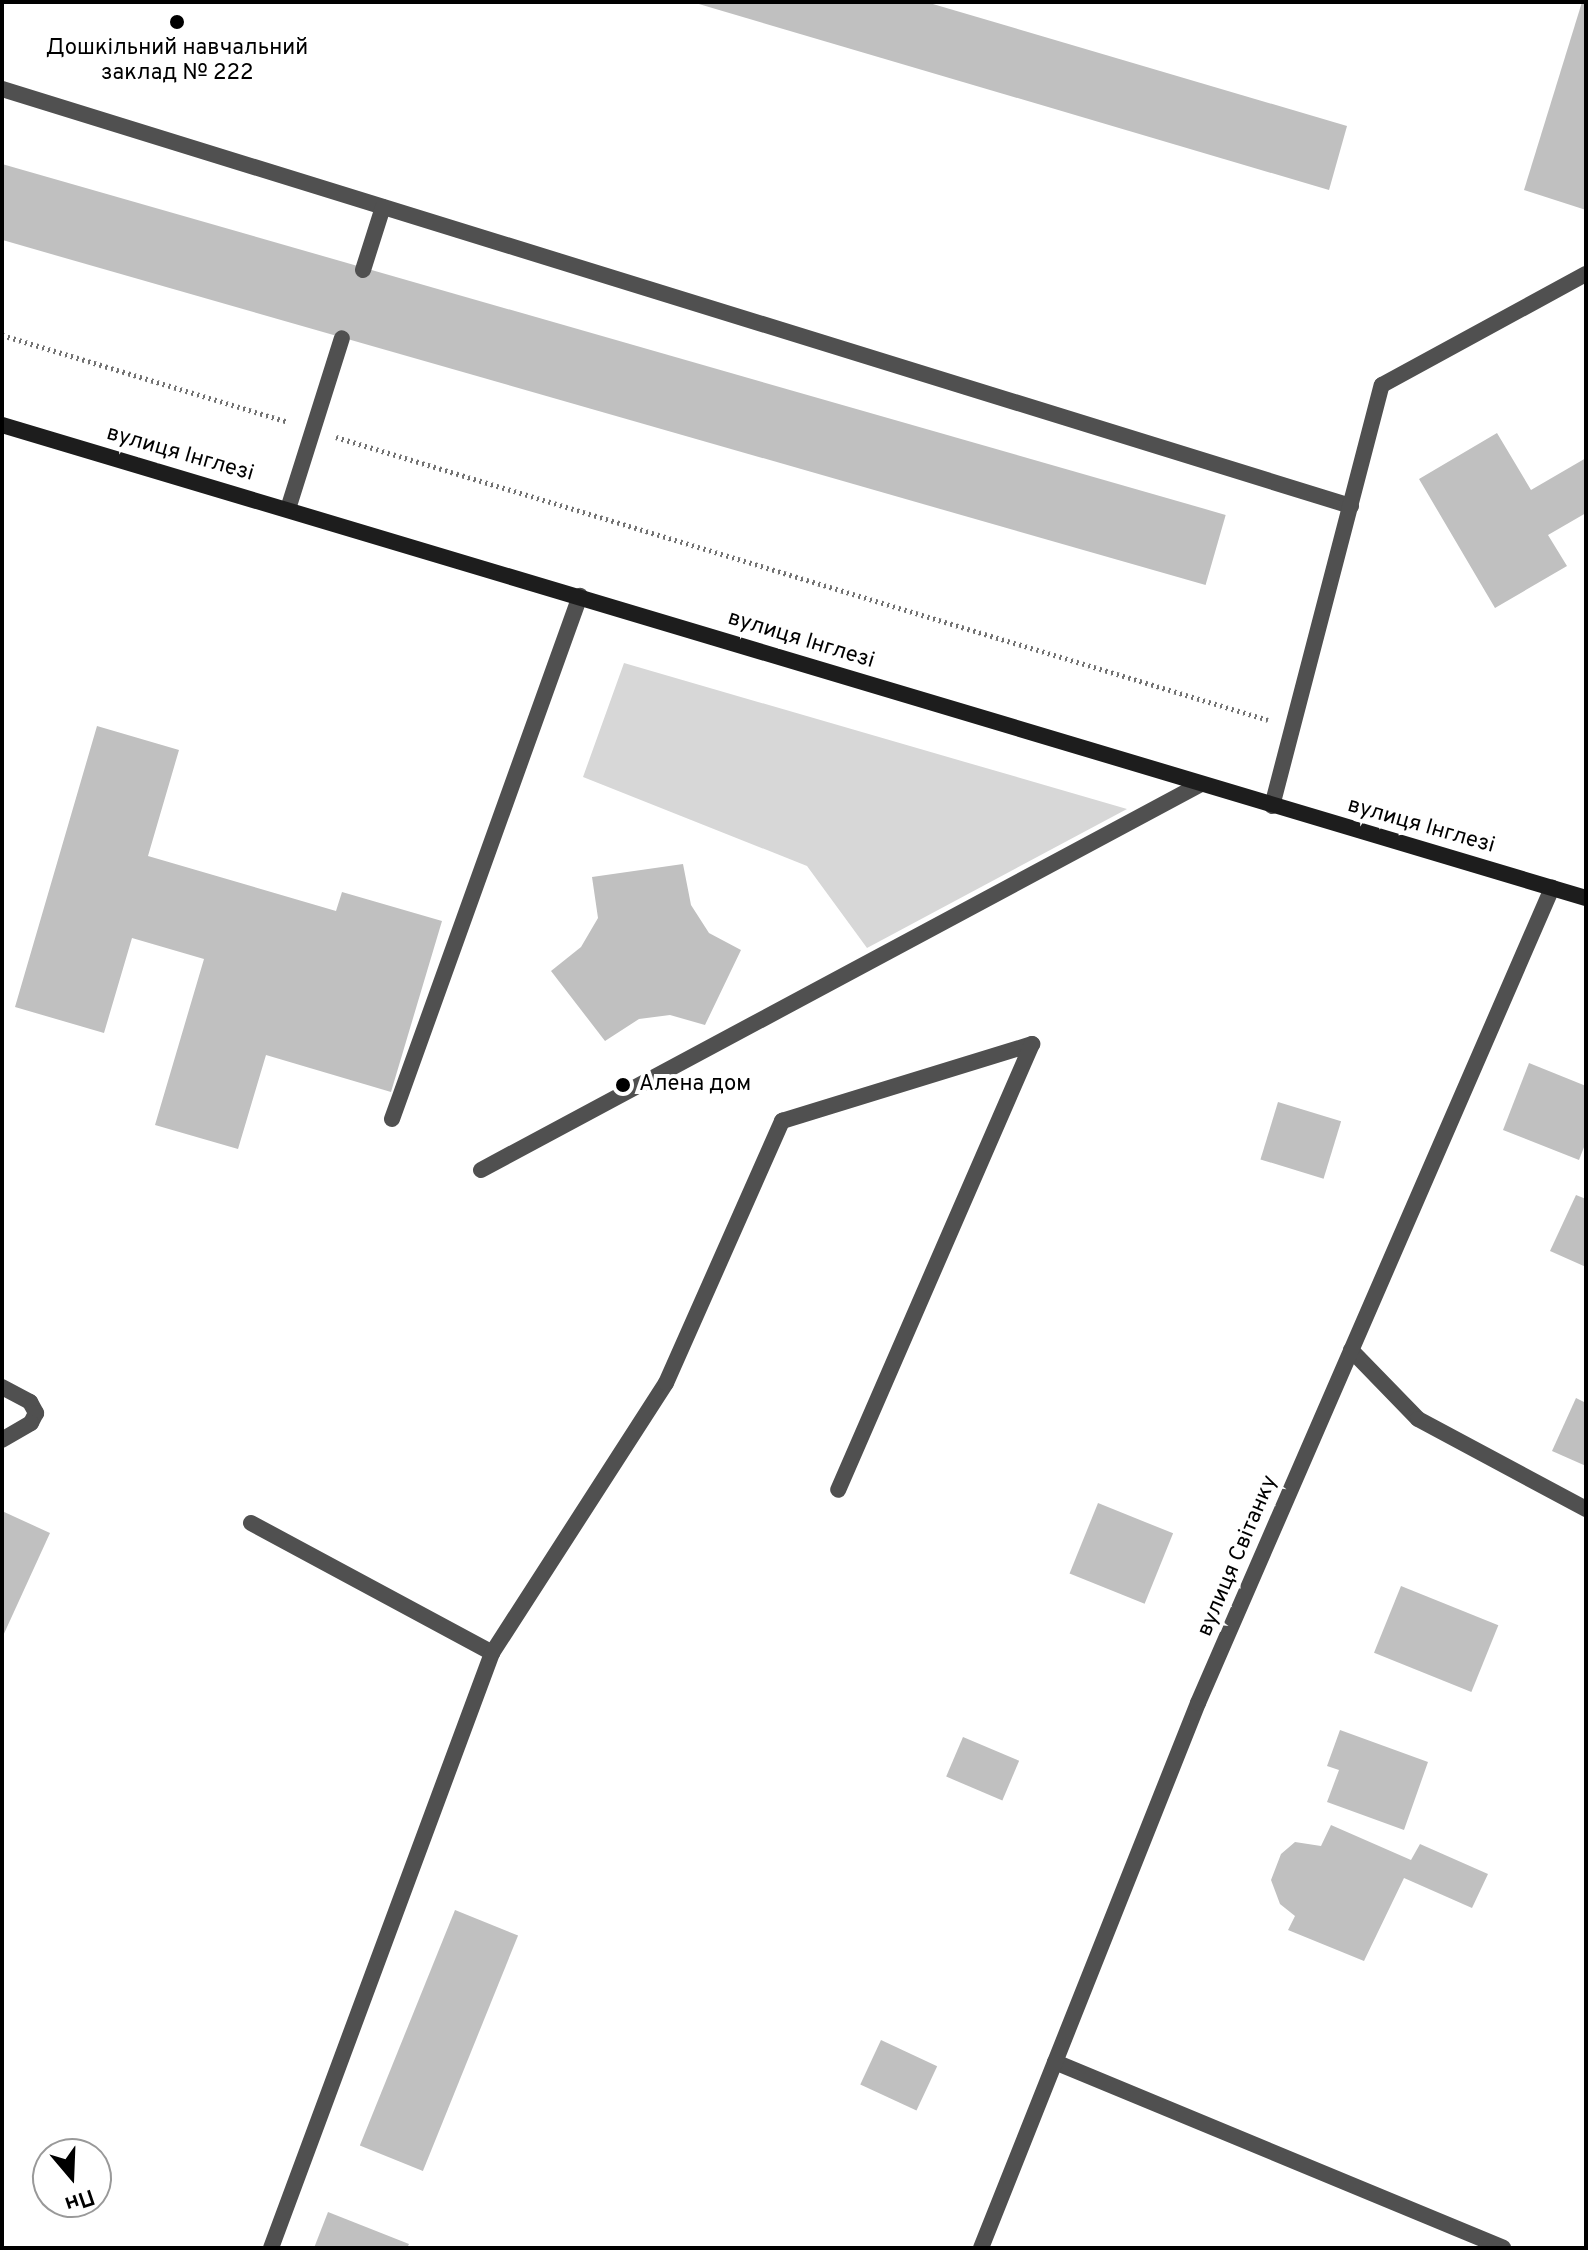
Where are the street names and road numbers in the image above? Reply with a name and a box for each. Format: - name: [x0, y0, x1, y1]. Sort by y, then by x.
- street label: вулиця Інглезі: [103, 420, 257, 488]
- street label: вулиця Інглезі: [724, 605, 878, 675]
- street label: вулиця Інглезі: [1344, 792, 1498, 860]
- street label: вулиця Світанку: [1192, 1472, 1284, 1640]

